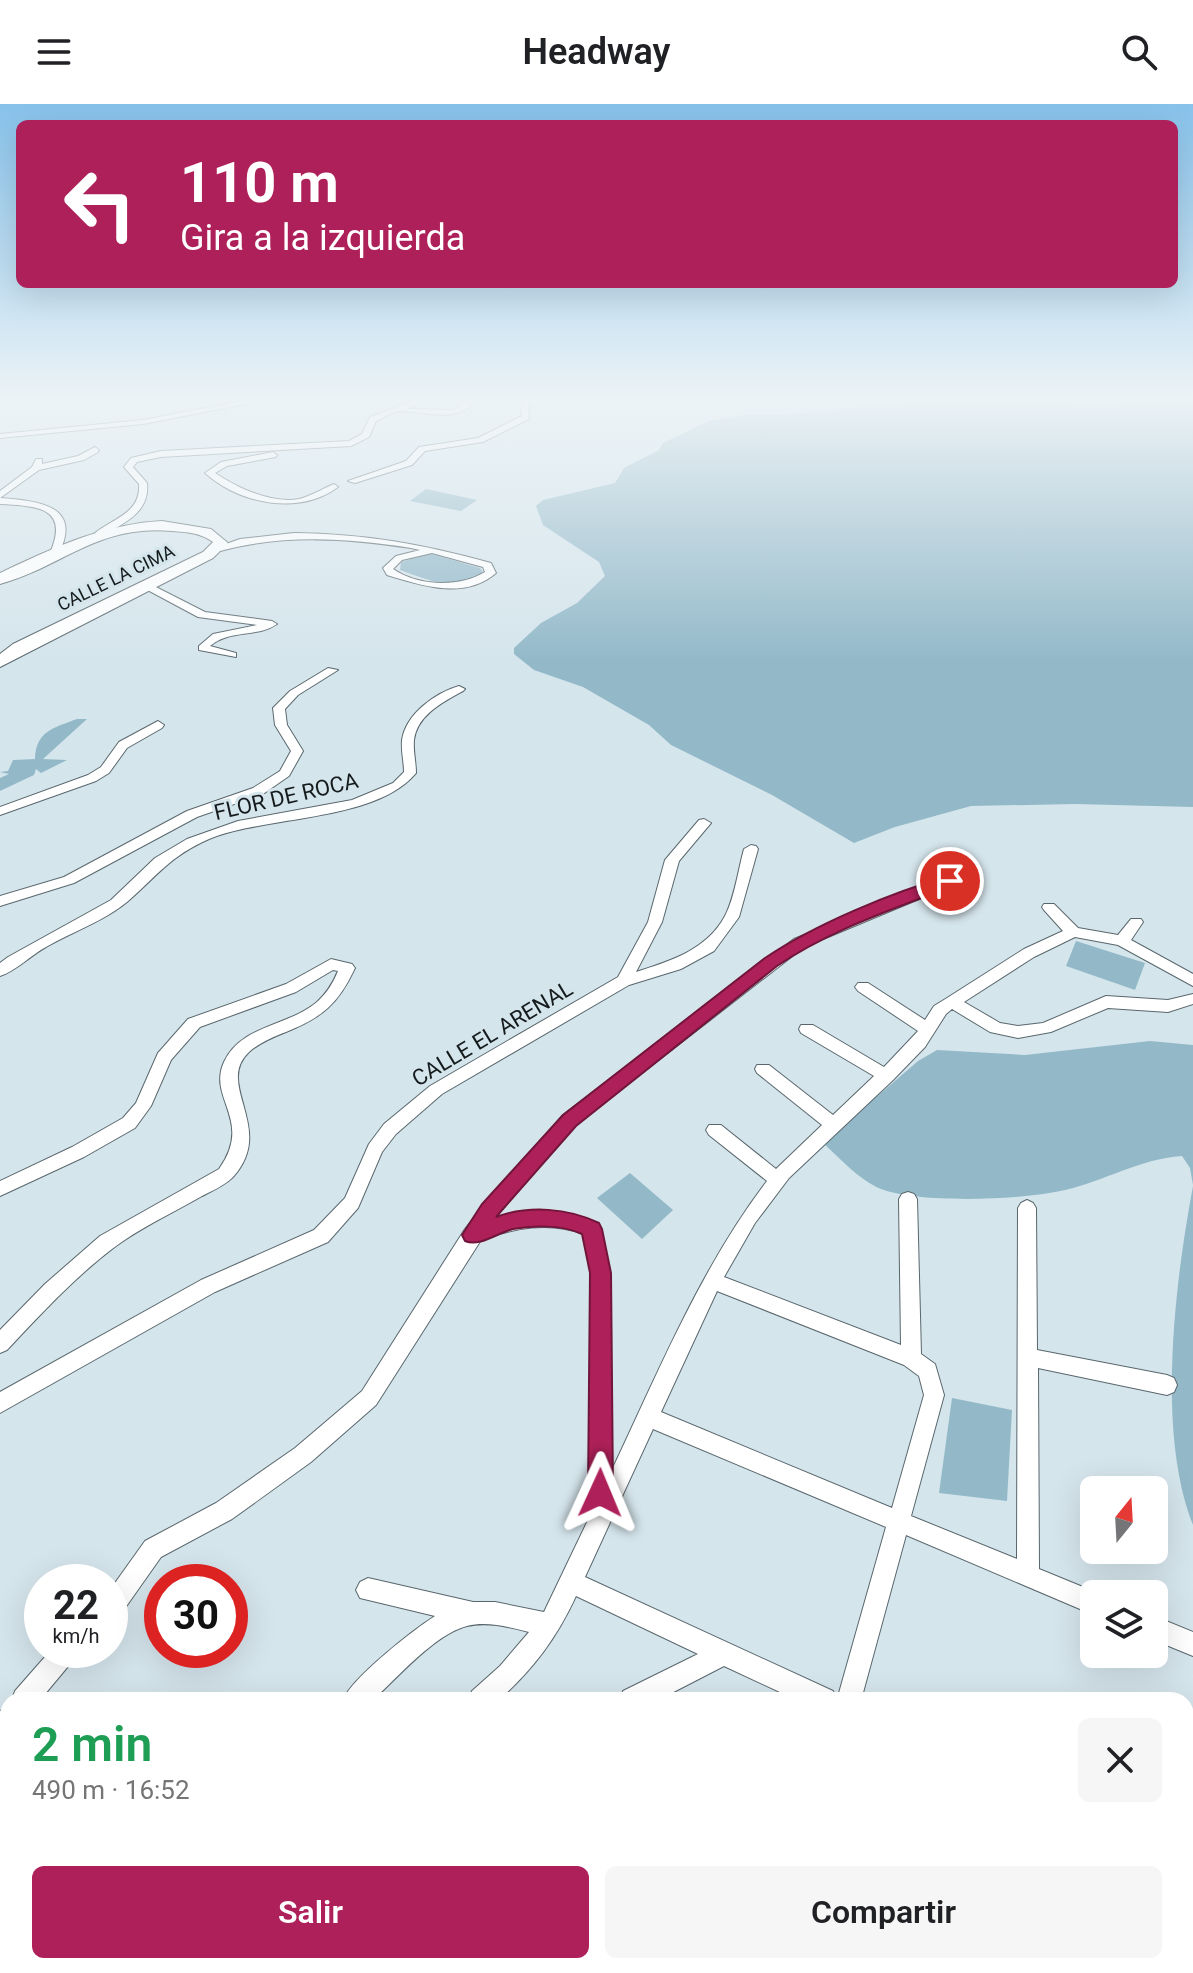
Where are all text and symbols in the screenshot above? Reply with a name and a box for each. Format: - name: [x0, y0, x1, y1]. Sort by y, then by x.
- icon: menu: [32, 30, 76, 74]
- icon: search: [1117, 30, 1161, 74]
- text: Headway: [523, 31, 671, 73]
- text: 110 m: [180, 150, 339, 216]
- icon: left: [48, 152, 152, 256]
- text: Gira a la izquierda: [180, 217, 465, 259]
- street label: CALLE LA CIMA: [54, 540, 178, 615]
- street label: FLOR DE ROCA: [212, 768, 361, 825]
- pin: [916, 847, 984, 915]
- icon: arrive: [928, 859, 972, 903]
- street label: CALLE EL ARENAL: [408, 976, 577, 1091]
- position arrow: [558, 1451, 642, 1535]
- north arrow: [1080, 1476, 1168, 1564]
- map controls: [1080, 1476, 1168, 1668]
- speed limit sign: 30: [144, 1564, 248, 1668]
- button: layers: [1080, 1580, 1168, 1668]
- text: 22: [53, 1582, 99, 1629]
- text: km/h: [53, 1624, 99, 1648]
- text: 2 min: [32, 1716, 152, 1773]
- button: close: [1078, 1718, 1162, 1802]
- text: 490 m · 16:52: [32, 1775, 190, 1805]
- button: Salir: [32, 1866, 589, 1958]
- button: Compartir: [605, 1866, 1162, 1958]

